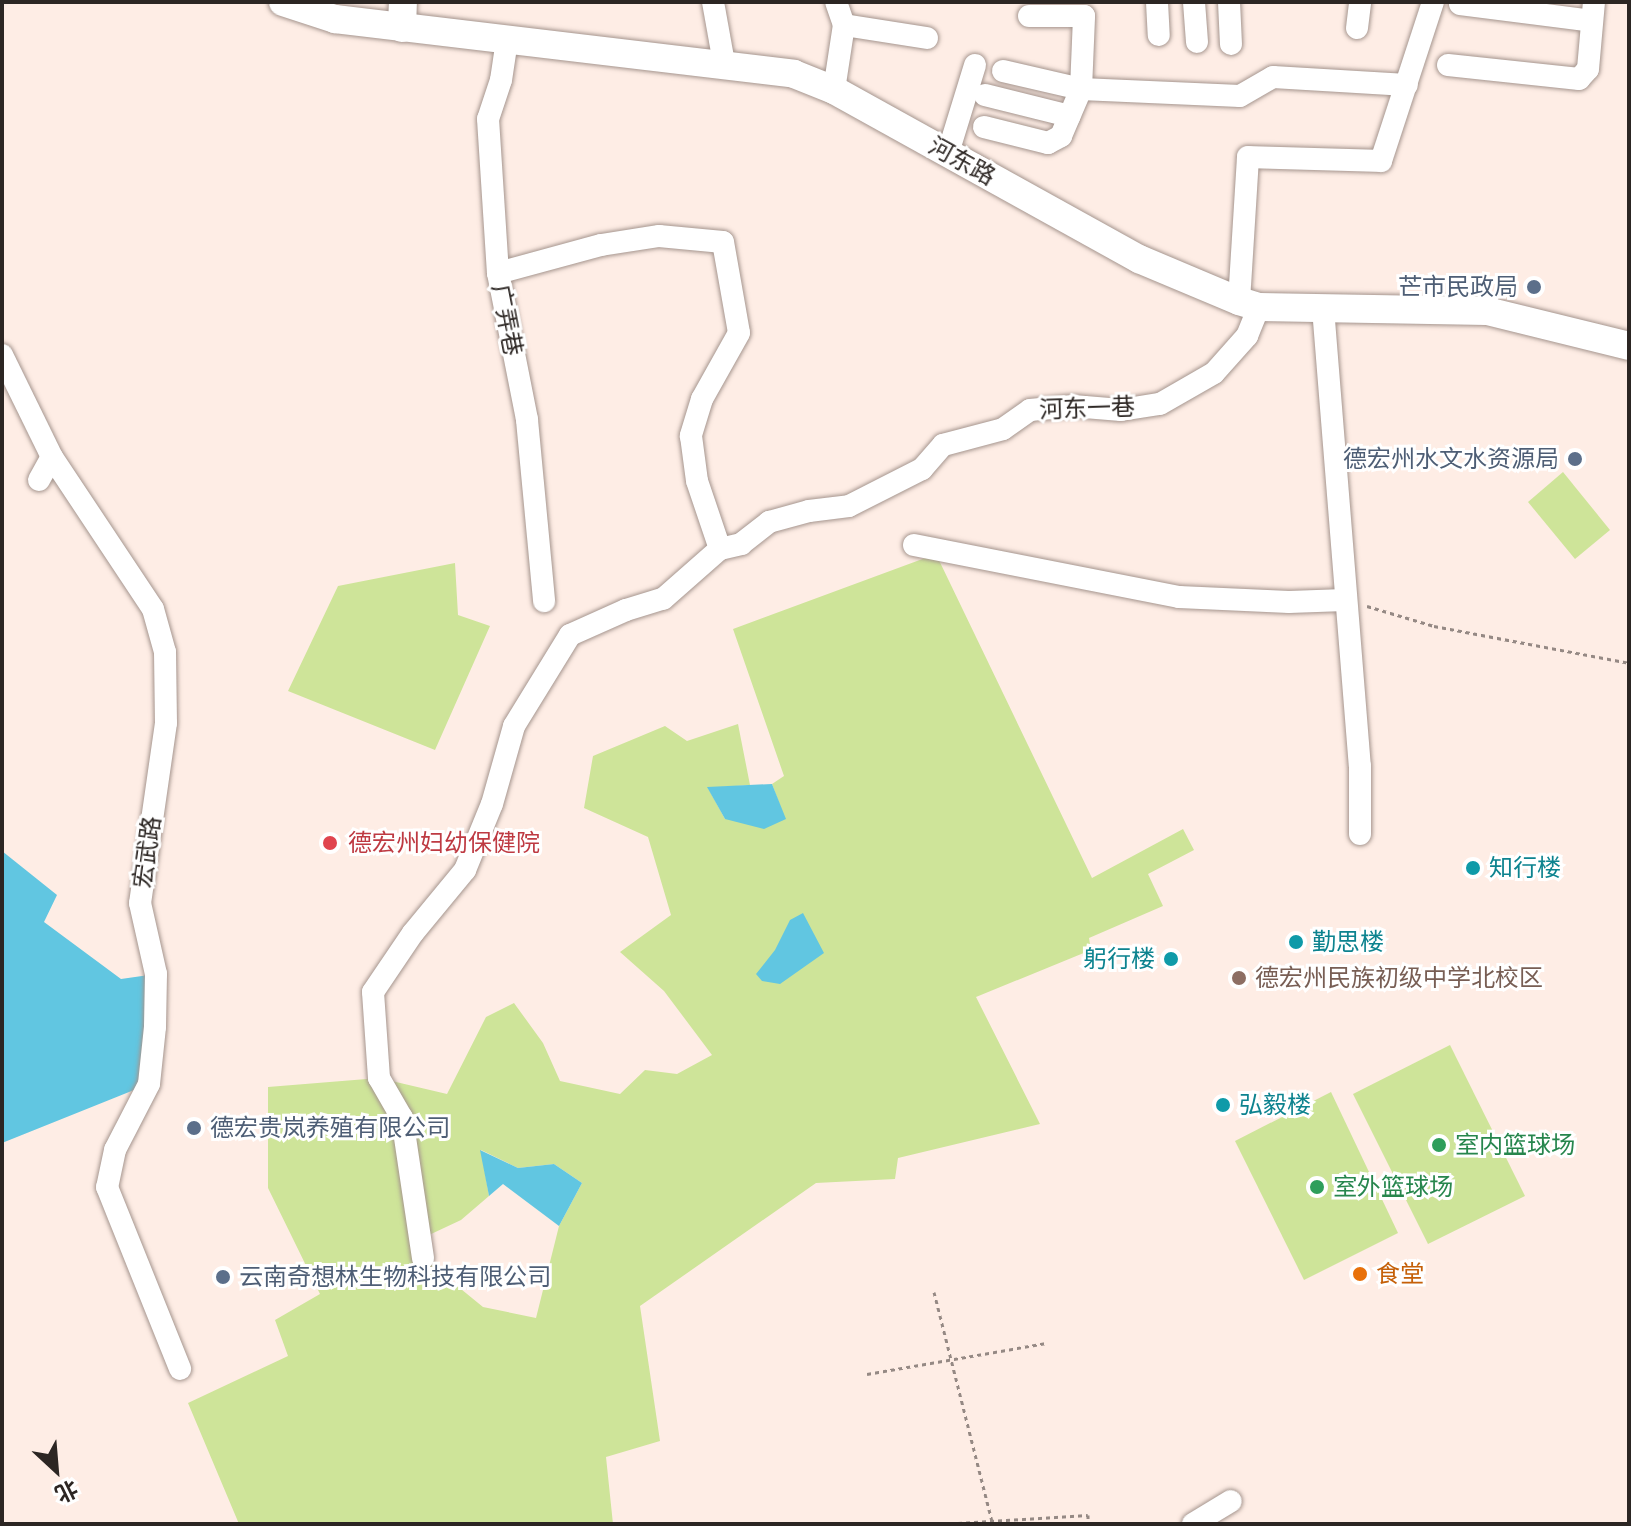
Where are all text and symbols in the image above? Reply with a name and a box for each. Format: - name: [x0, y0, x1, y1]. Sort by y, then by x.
- street label: 河东路: [924, 131, 1000, 191]
- place label: 芒市民政局: [1398, 273, 1518, 301]
- marker: 芒市民政局: [1525, 278, 1543, 296]
- street label: 广弄巷: [486, 282, 528, 358]
- street label: 河东一巷: [1039, 392, 1135, 424]
- place label: 德宏州水文水资源局: [1343, 445, 1559, 473]
- marker: 德宏州水文水资源局: [1566, 450, 1584, 468]
- street label: 宏武路: [128, 814, 166, 890]
- place label: 德宏州妇幼保健院: [348, 829, 540, 857]
- marker: 德宏州妇幼保健院: [319, 832, 341, 854]
- place label: 知行楼: [1489, 854, 1561, 882]
- marker: 知行楼: [1464, 859, 1482, 877]
- place label: 勤思楼: [1312, 928, 1384, 956]
- marker: 勤思楼: [1287, 933, 1305, 951]
- place label: 躬行楼: [1083, 945, 1155, 973]
- marker: 躬行楼: [1162, 950, 1180, 968]
- place label: 德宏州民族初级中学北校区: [1255, 964, 1543, 992]
- marker: 德宏州民族初级中学北校区: [1230, 969, 1248, 987]
- place label: 弘毅楼: [1239, 1091, 1311, 1119]
- marker: 弘毅楼: [1214, 1096, 1232, 1114]
- place label: 德宏贵岚养殖有限公司: [210, 1114, 450, 1142]
- marker: 德宏贵岚养殖有限公司: [185, 1119, 203, 1137]
- place label: 室内篮球场: [1455, 1131, 1575, 1159]
- marker: 室内篮球场: [1430, 1136, 1448, 1154]
- place label: 室外篮球场: [1333, 1173, 1453, 1201]
- marker: 室外篮球场: [1308, 1178, 1326, 1196]
- place label: 食堂: [1376, 1260, 1424, 1288]
- place label: 云南奇想林生物科技有限公司: [239, 1263, 551, 1291]
- marker: 食堂: [1351, 1265, 1369, 1283]
- marker: 云南奇想林生物科技有限公司: [214, 1268, 232, 1286]
- north arrow: [16, 1430, 96, 1510]
- text: 北: [51, 1475, 82, 1508]

